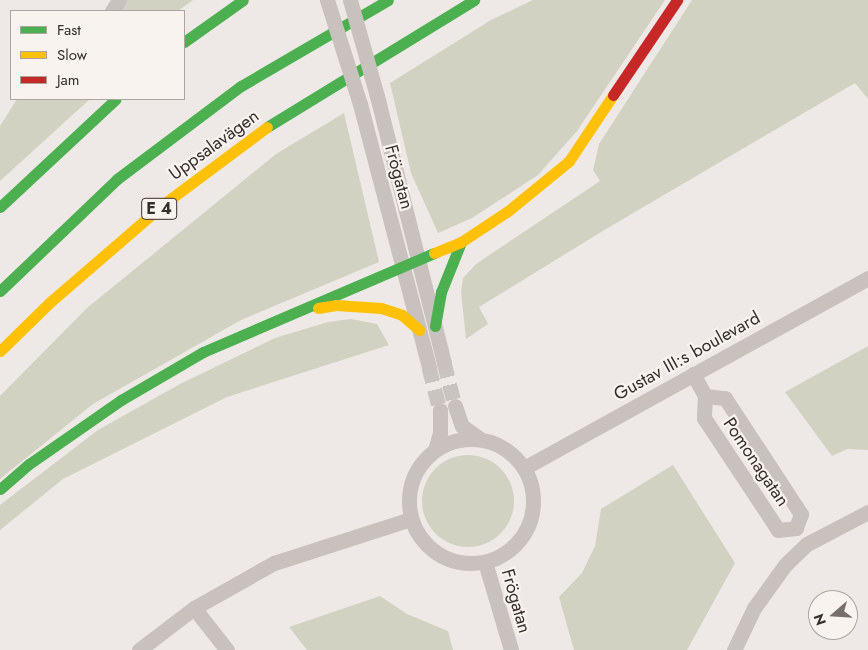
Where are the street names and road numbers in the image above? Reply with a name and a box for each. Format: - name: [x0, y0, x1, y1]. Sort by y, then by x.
- street label: Uppsalavägen: [165, 105, 263, 185]
- street label: Frögatan: [380, 142, 418, 212]
- road number: E 4: [140, 195, 178, 222]
- street label: Gustav III:s boulevard: [610, 307, 764, 405]
- street label: Pomonagatan: [718, 413, 794, 511]
- street label: Frögatan: [497, 566, 535, 636]

